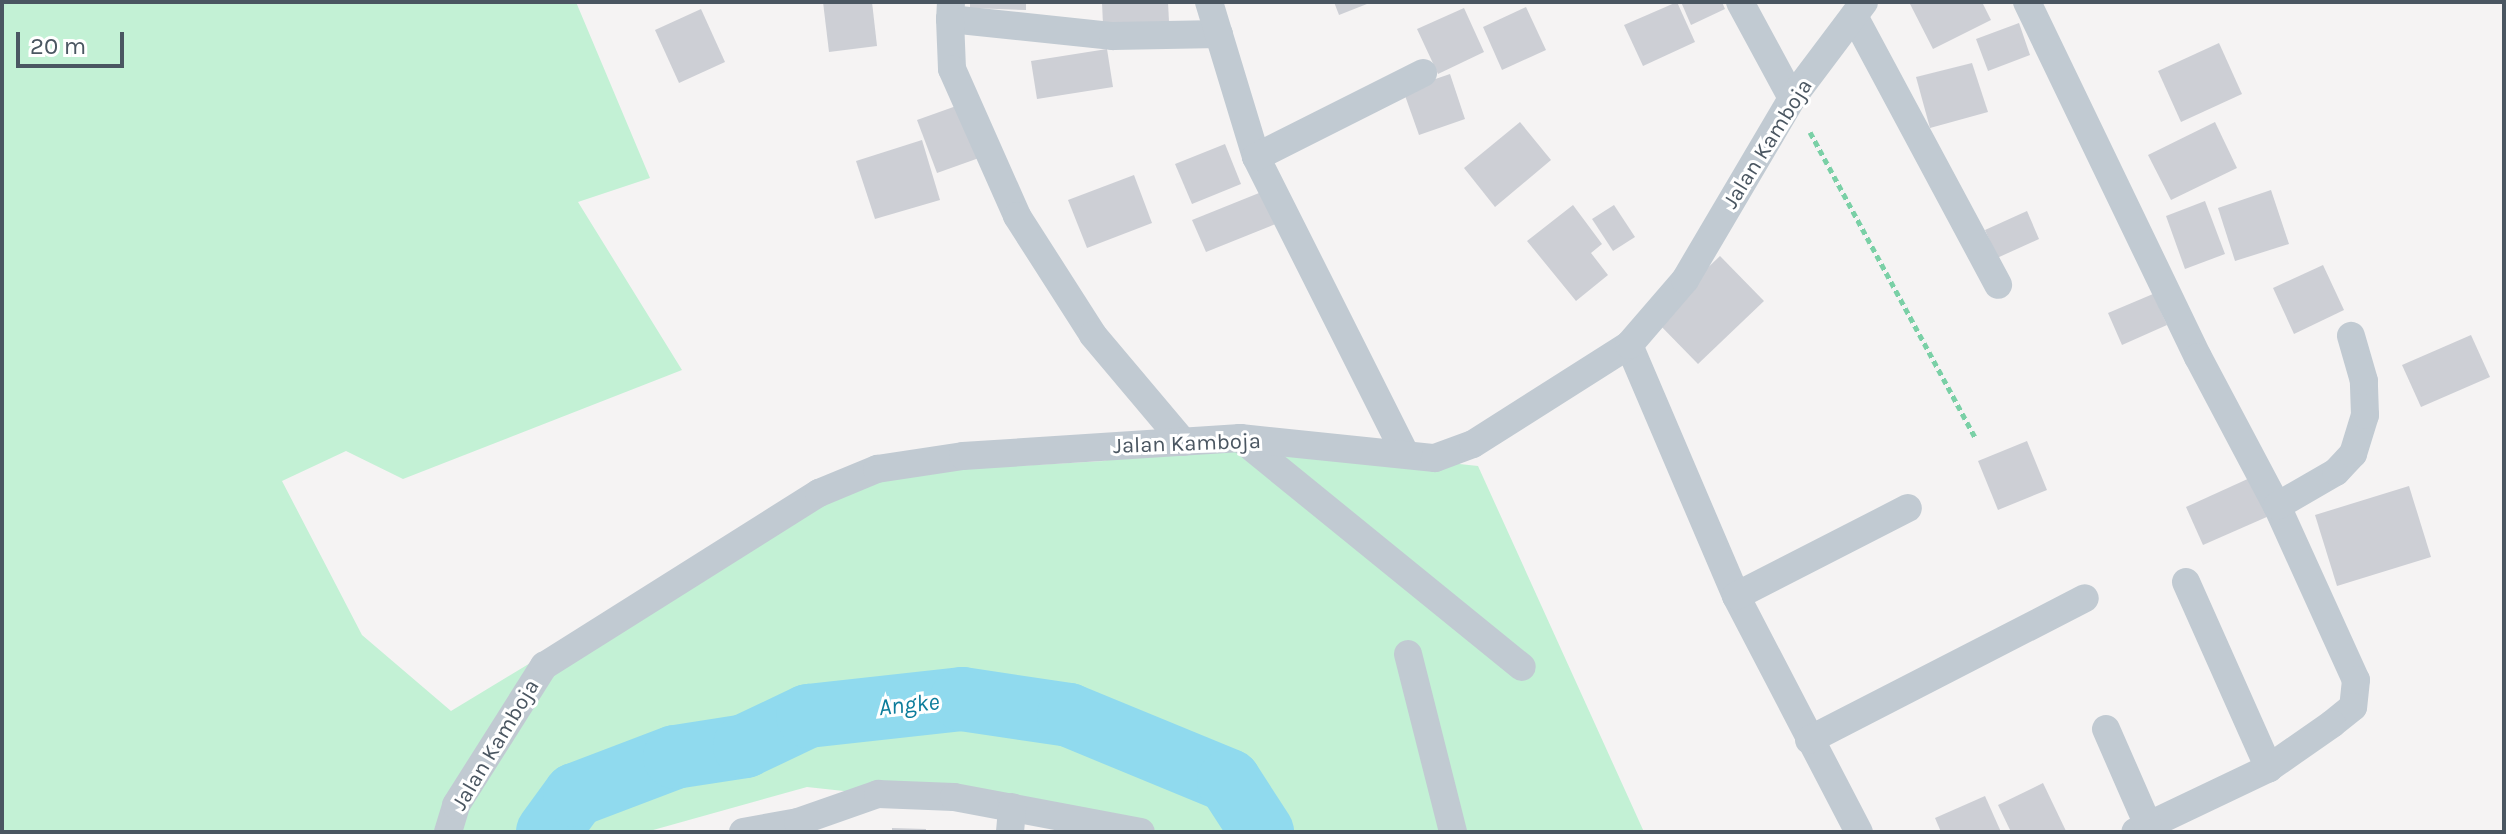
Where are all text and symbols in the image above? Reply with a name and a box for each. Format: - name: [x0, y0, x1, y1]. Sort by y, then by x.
- scale bar: [20, 16, 128, 66]
- text: 20 m: [30, 32, 86, 60]
- street label: Jalan Kamboja: [1718, 74, 1818, 214]
- street label: Jalan Kamboja: [1113, 428, 1261, 460]
- street label: Jalan Kamboja: [447, 675, 545, 815]
- water label: Angke: [877, 687, 941, 723]

